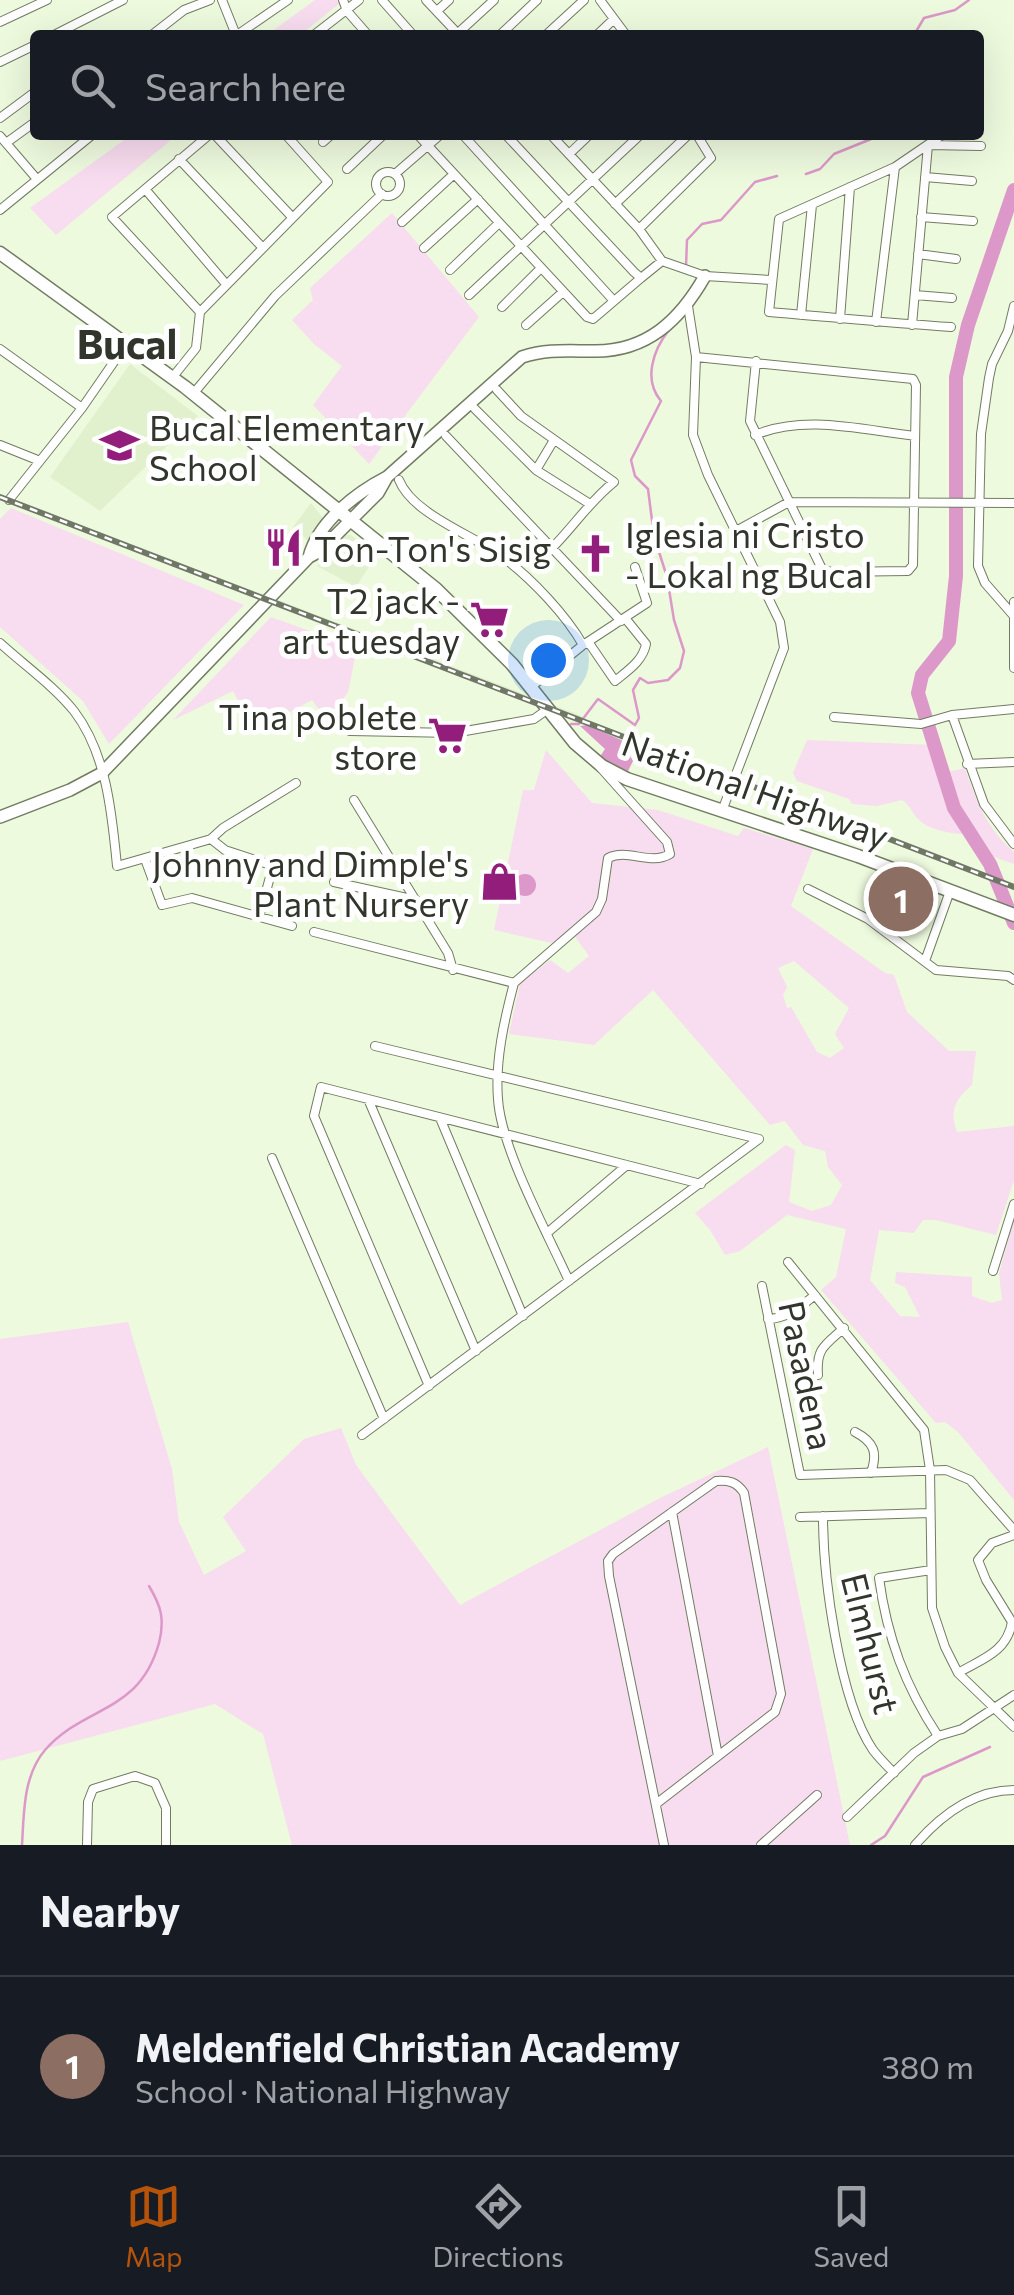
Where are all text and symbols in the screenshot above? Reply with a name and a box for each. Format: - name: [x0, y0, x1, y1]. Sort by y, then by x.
- search box: [30, 30, 984, 140]
- icon: search: [65, 58, 120, 113]
- text: Search here: [145, 62, 346, 109]
- district label: Bucal: [77, 318, 177, 367]
- place label: Bucal Elementary School: [149, 405, 424, 488]
- school or university icon: Bucal Elementary School: [98, 425, 140, 467]
- place label: Iglesia ni Cristo - Lokal ng Bucal: [625, 512, 873, 595]
- restaurant icon: Ton-Ton's Sisig: [263, 526, 305, 568]
- place label: Ton-Ton's Sisig: [314, 526, 551, 569]
- church icon: Iglesia ni Cristo - Lokal ng Bucal: [574, 532, 616, 574]
- place label: T2 jack - art tuesday: [282, 578, 460, 661]
- supermarket icon: T2 jack - art tuesday: [469, 598, 511, 640]
- your location: [523, 635, 574, 686]
- place label: Tina poblete store: [219, 694, 417, 777]
- supermarket icon: Tina poblete store: [426, 714, 468, 756]
- street label: National Highway: [617, 720, 895, 856]
- place label: Johnny and Dimple's Plant Nursery: [152, 841, 469, 924]
- shop icon: Johnny and Dimple's Plant Nursery: [478, 861, 520, 903]
- pin: 1: [868, 862, 934, 936]
- street label: Pasadena: [771, 1296, 845, 1454]
- street label: Elmhurst: [834, 1568, 910, 1718]
- text: Nearby: [40, 1884, 180, 1936]
- text: Meldenfield Christian Academy: [135, 2023, 680, 2070]
- text: 1: [65, 2046, 80, 2086]
- text: 380 m: [881, 2046, 974, 2086]
- text: School · National Highway: [135, 2070, 511, 2110]
- tab: Map: [125, 2179, 183, 2273]
- tab: Directions: [432, 2179, 564, 2273]
- tab: Saved: [814, 2179, 889, 2273]

